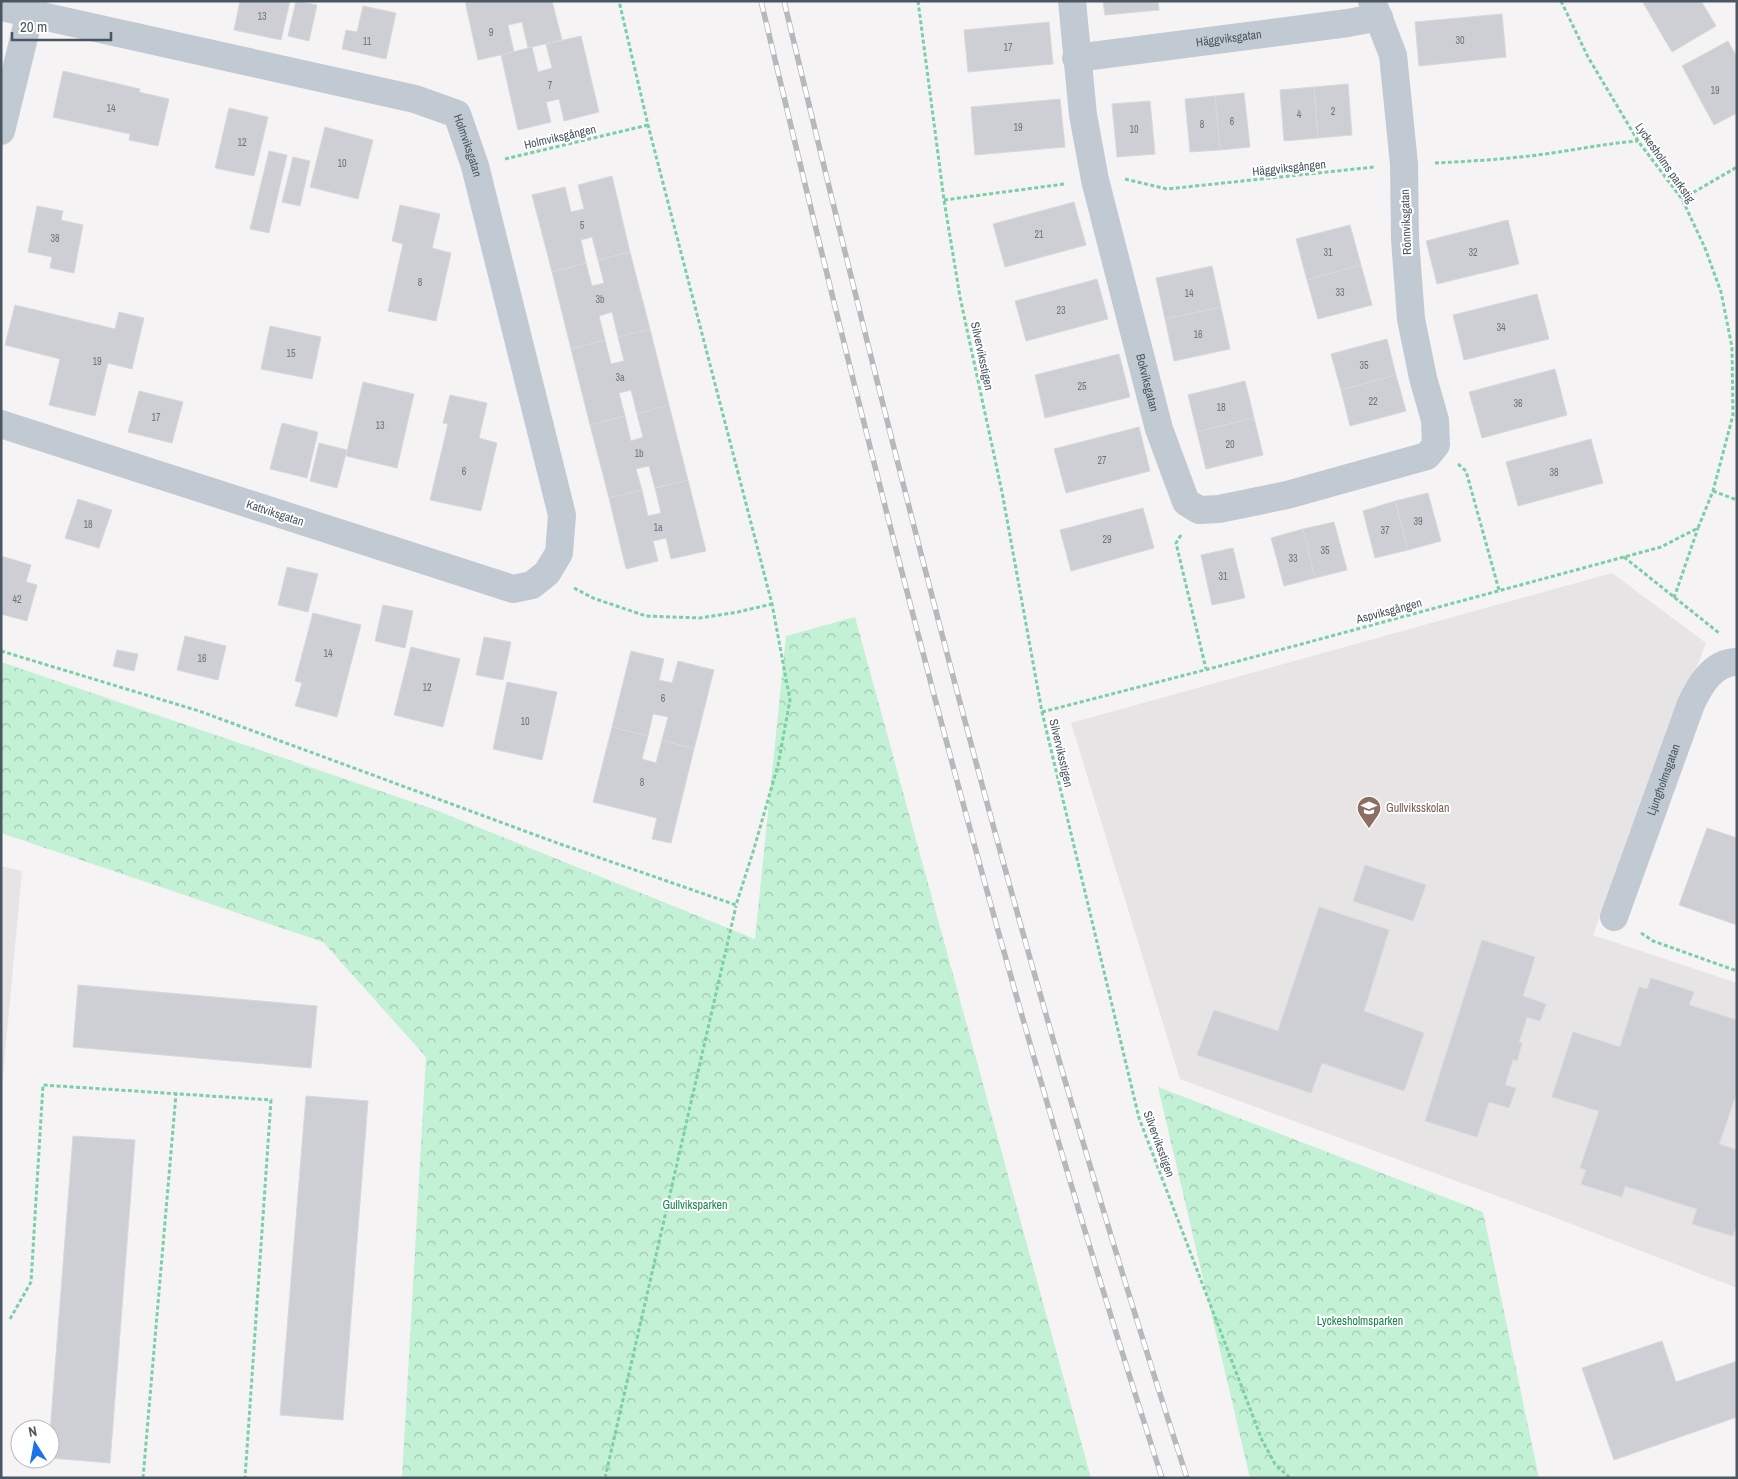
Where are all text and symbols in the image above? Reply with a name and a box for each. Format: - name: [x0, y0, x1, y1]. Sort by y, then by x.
- scale bar: [12, 10, 111, 42]
- house number: 13: [257, 10, 267, 23]
- text: 20 m: [20, 16, 47, 37]
- house number: 9: [489, 26, 494, 39]
- street label: Häggviksgatan: [1195, 26, 1262, 50]
- house number: 30: [1455, 34, 1465, 47]
- house number: 11: [363, 35, 372, 48]
- house number: 17: [1003, 41, 1013, 54]
- house number: 7: [548, 79, 553, 92]
- house number: 19: [1710, 84, 1720, 97]
- house number: 14: [106, 102, 116, 115]
- house number: 2: [1331, 105, 1336, 118]
- house number: 4: [1297, 108, 1302, 121]
- street label: Holmviksgatan: [450, 112, 485, 178]
- house number: 6: [1230, 115, 1235, 128]
- house number: 8: [1200, 118, 1205, 131]
- street label: Lyckesholms parkstig: [1631, 120, 1699, 207]
- street label: Holmviksgången: [522, 121, 598, 153]
- house number: 19: [1013, 121, 1023, 134]
- house number: 10: [1129, 123, 1139, 136]
- house number: 12: [237, 136, 247, 149]
- street label: Häggviksgången: [1251, 156, 1327, 180]
- house number: 10: [337, 157, 347, 170]
- street label: Rönnviksgatan: [1397, 189, 1415, 255]
- house number: 5: [580, 219, 585, 232]
- house number: 21: [1034, 228, 1044, 241]
- house number: 38: [50, 232, 60, 245]
- house number: 31: [1323, 246, 1333, 259]
- house number: 32: [1468, 246, 1478, 259]
- house number: 8: [418, 276, 423, 289]
- house number: 33: [1335, 286, 1345, 299]
- house number: 14: [1184, 287, 1194, 300]
- house number: 3b: [595, 293, 605, 306]
- house number: 23: [1056, 304, 1066, 317]
- street label: Silverviksstigen: [967, 320, 997, 392]
- house number: 34: [1496, 321, 1506, 334]
- house number: 16: [1193, 328, 1203, 341]
- house number: 15: [286, 347, 296, 360]
- street label: Bokviksgatan: [1132, 352, 1162, 413]
- house number: 19: [92, 355, 102, 368]
- house number: 35: [1359, 359, 1369, 372]
- house number: 3a: [615, 371, 625, 384]
- house number: 25: [1077, 380, 1087, 393]
- house number: 22: [1368, 395, 1378, 408]
- house number: 36: [1513, 397, 1523, 410]
- house number: 18: [1216, 401, 1226, 414]
- house number: 17: [151, 411, 161, 424]
- house number: 13: [375, 419, 385, 432]
- house number: 20: [1225, 438, 1235, 451]
- house number: 1b: [634, 447, 644, 460]
- house number: 27: [1097, 454, 1107, 467]
- house number: 6: [462, 465, 467, 478]
- house number: 38: [1549, 466, 1559, 479]
- street label: Kattviksgatan: [244, 496, 306, 530]
- house number: 39: [1413, 515, 1423, 528]
- house number: 18: [83, 518, 93, 531]
- house number: 1a: [653, 521, 663, 534]
- house number: 37: [1380, 524, 1390, 537]
- house number: 29: [1102, 533, 1112, 546]
- house number: 35: [1320, 544, 1330, 557]
- house number: 33: [1288, 552, 1298, 565]
- house number: 31: [1218, 570, 1228, 583]
- house number: 42: [12, 593, 22, 606]
- street label: Aspviksgången: [1353, 595, 1424, 628]
- house number: 14: [323, 647, 333, 660]
- house number: 16: [197, 652, 207, 665]
- house number: 12: [422, 681, 432, 694]
- house number: 6: [661, 692, 666, 705]
- house number: 10: [520, 715, 530, 728]
- street label: Silverviksstigen: [1045, 717, 1077, 789]
- street label: Ljungholmsgatan: [1643, 742, 1684, 818]
- house number: 8: [640, 776, 645, 789]
- school or university icon: Gullviksskolan: [1356, 795, 1382, 829]
- place label: Gullviksskolan: [1386, 800, 1449, 816]
- street label: Silverviksstigen: [1140, 1109, 1178, 1179]
- park label: Gullviksparken: [662, 1197, 728, 1213]
- park label: Lyckesholmsparken: [1317, 1313, 1403, 1329]
- north arrow: [10, 1419, 60, 1469]
- text: N: [27, 1422, 38, 1441]

